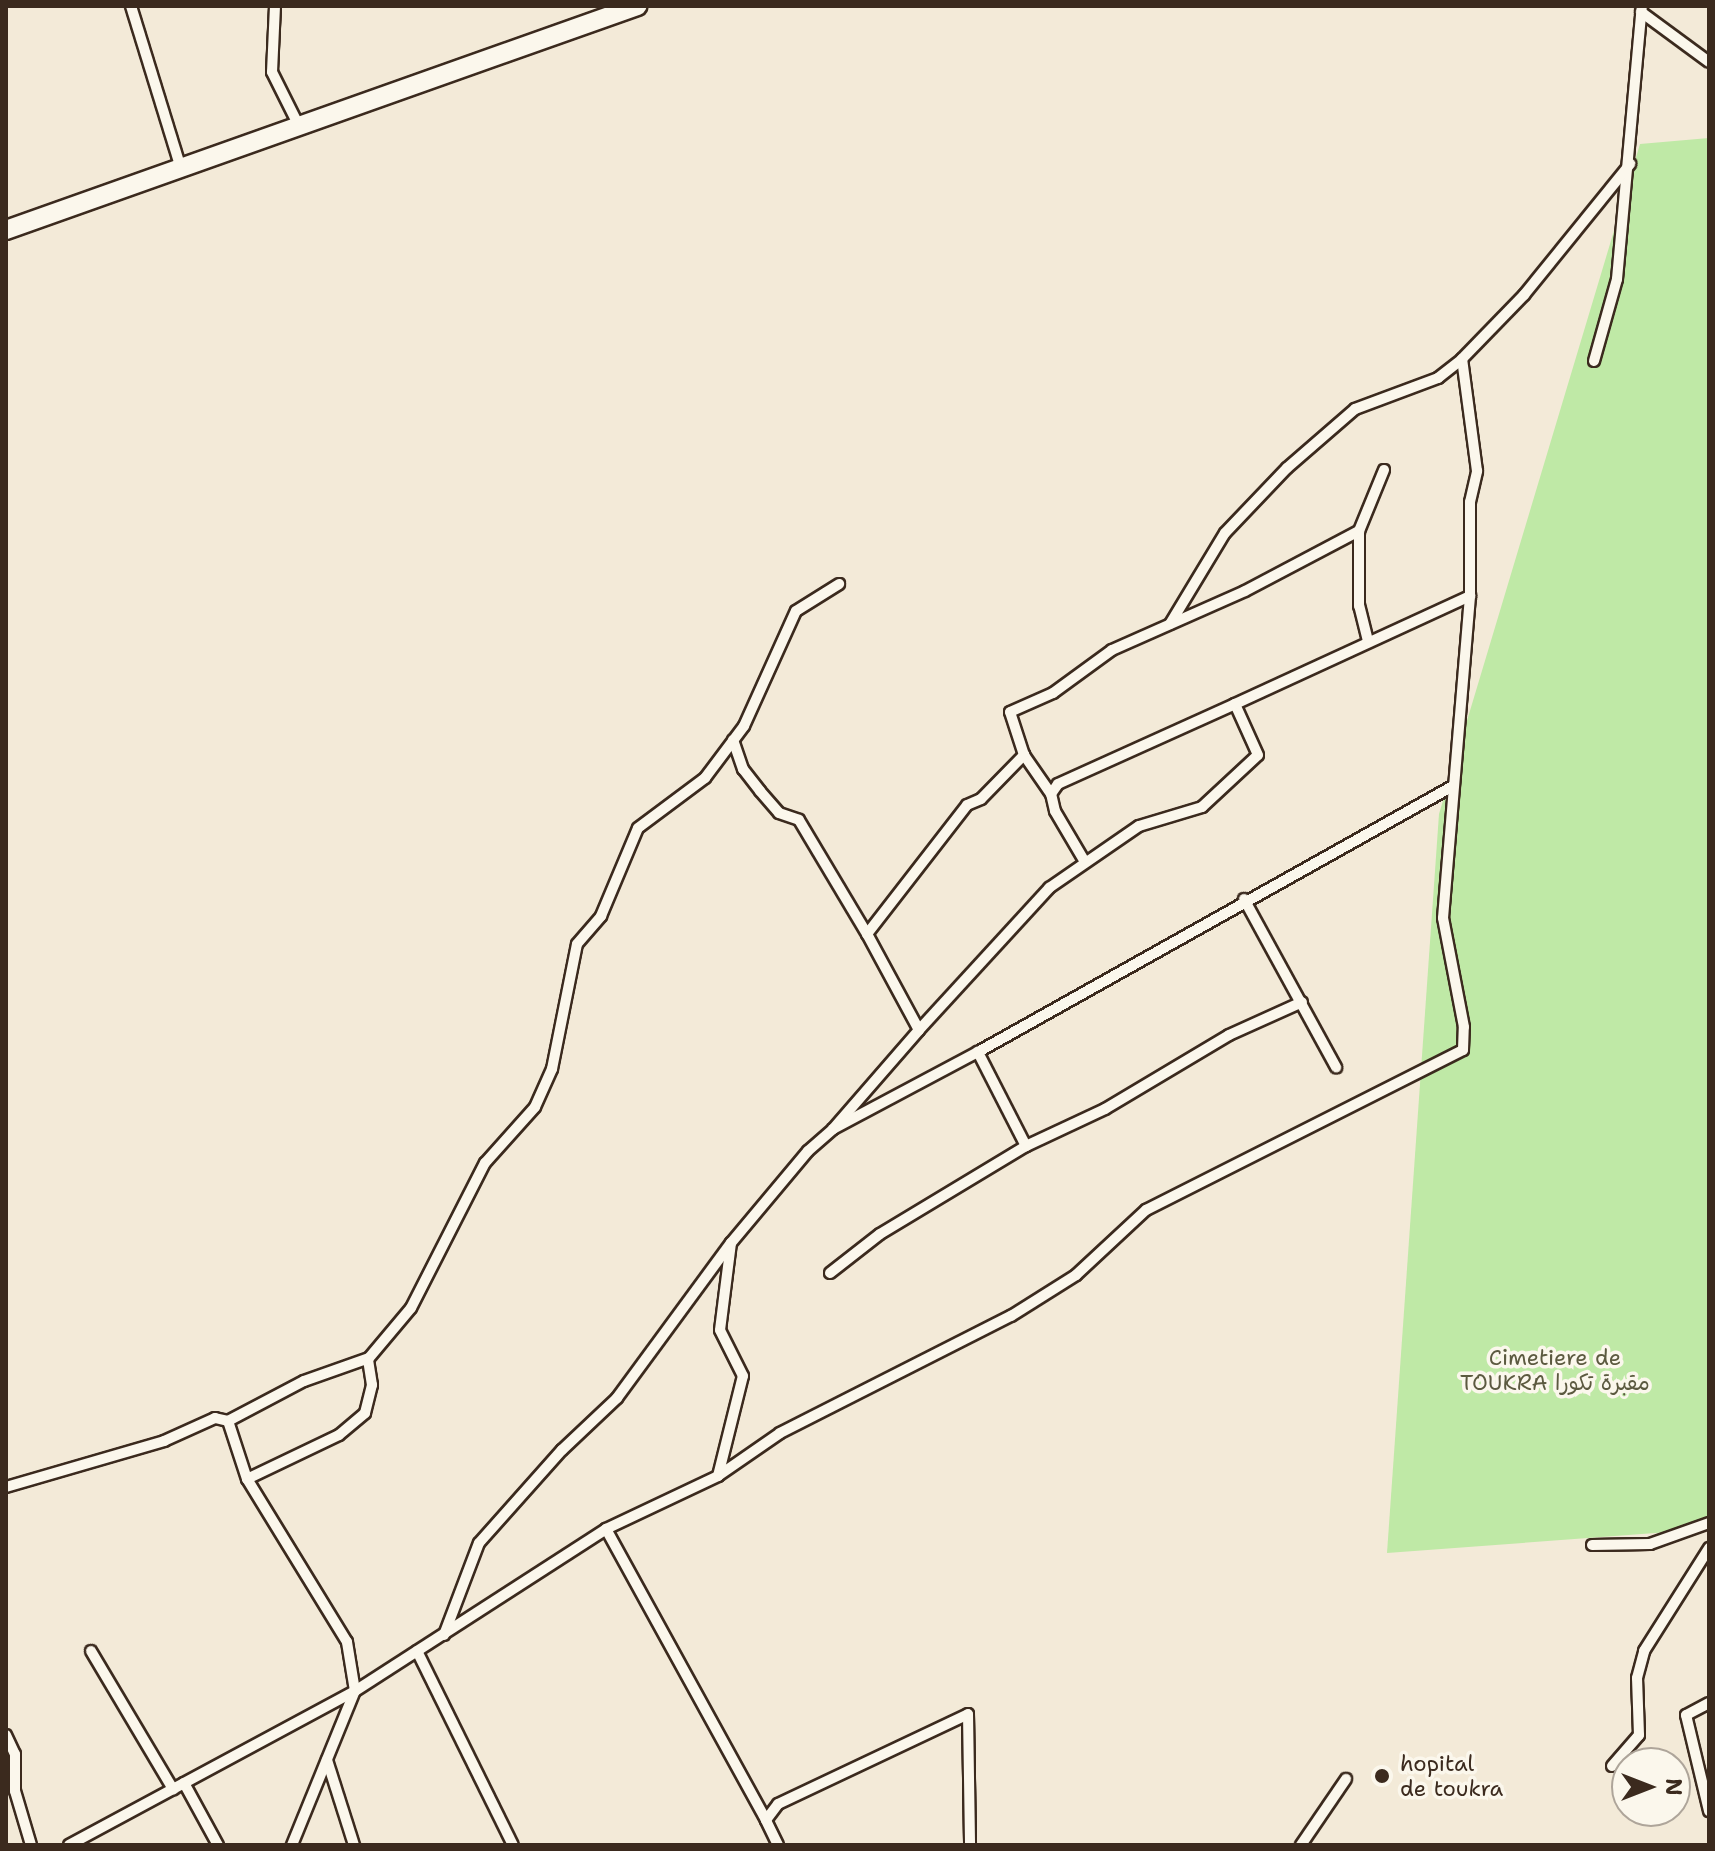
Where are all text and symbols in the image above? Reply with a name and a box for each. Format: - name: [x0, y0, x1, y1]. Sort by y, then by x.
- park label: Cimetiere de TOUKRA مقبرة تكورا: [1460, 1344, 1650, 1396]
- north arrow: [1611, 1747, 1691, 1827]
- place label: hopital de toukra: [1400, 1750, 1503, 1802]
- marker: hopital de toukra: [1371, 1765, 1393, 1787]
- text: N: [1659, 1778, 1688, 1796]

